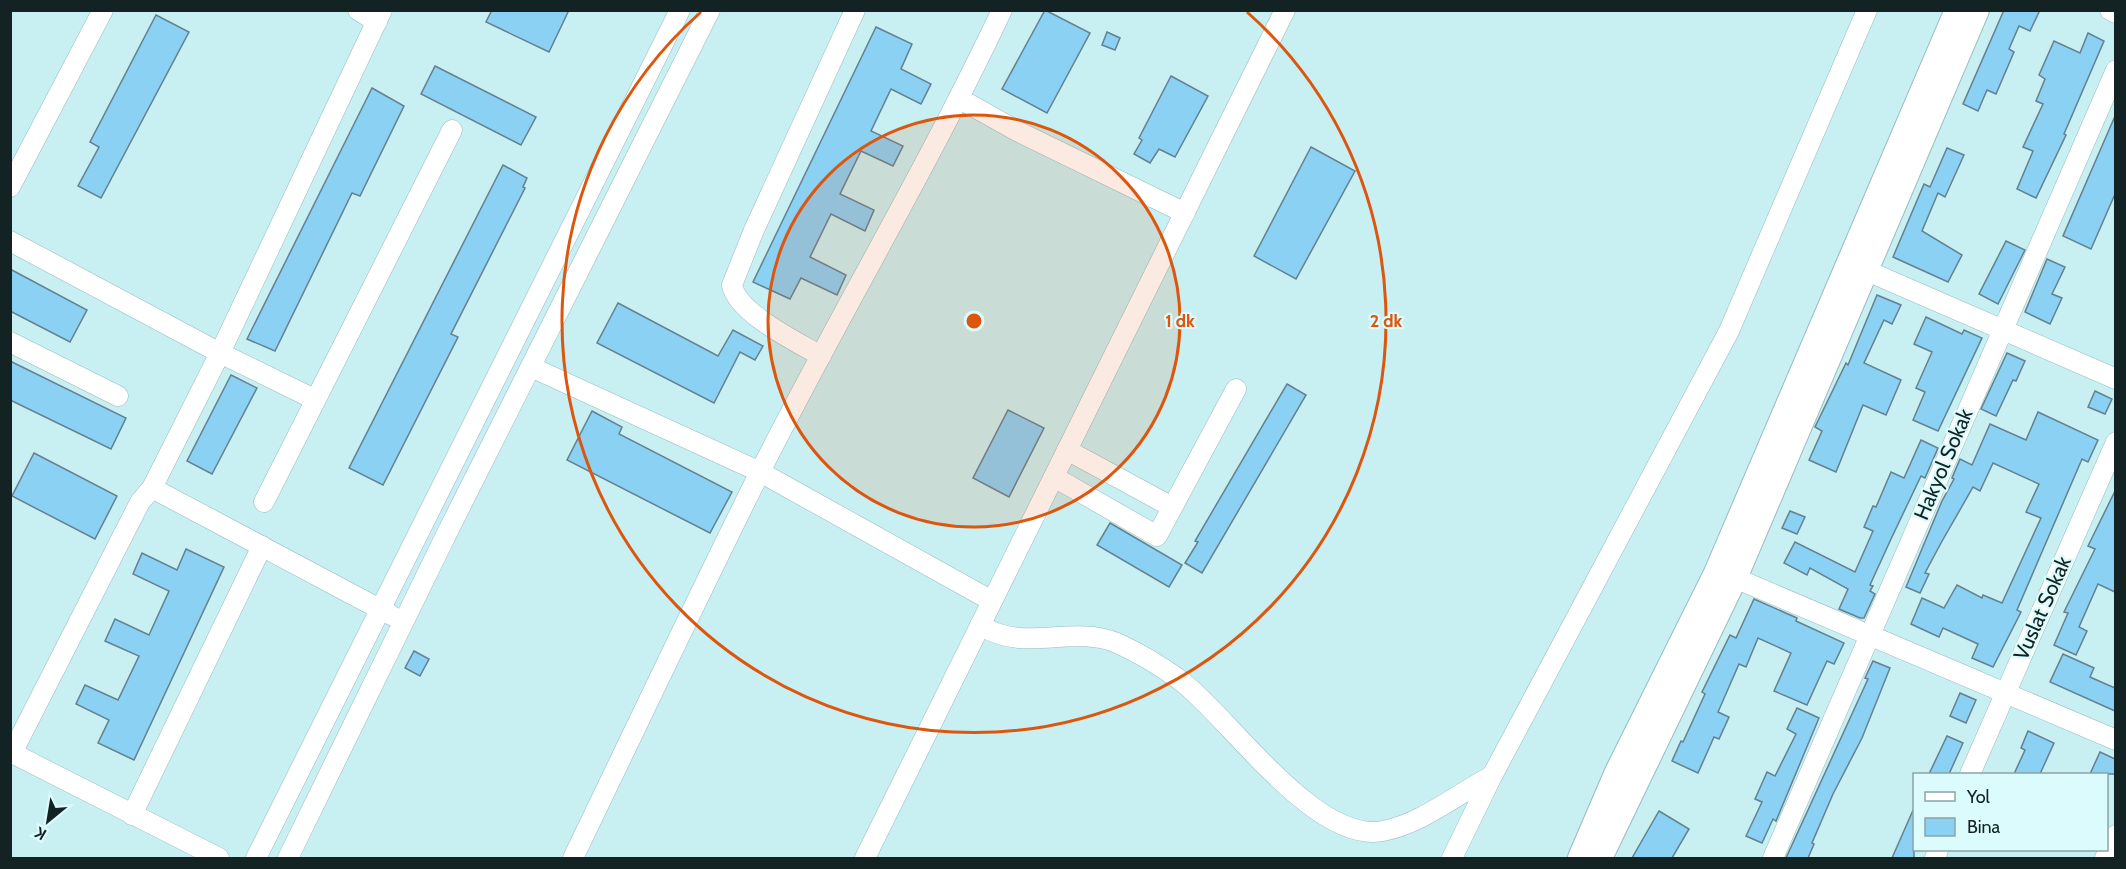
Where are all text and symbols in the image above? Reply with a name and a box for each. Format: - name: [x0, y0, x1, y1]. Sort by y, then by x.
- text: 1 dk: [1165, 310, 1195, 332]
- text: 2 dk: [1370, 310, 1403, 332]
- centre of rings: [964, 311, 984, 331]
- street label: Hakyol Sokak: [1908, 404, 1978, 523]
- street label: Vuslat Sokak: [2008, 552, 2076, 664]
- legend: [1913, 773, 2108, 851]
- text: Yol: [1966, 786, 1991, 808]
- north arrow: [18, 791, 78, 851]
- text: Bina: [1967, 816, 2001, 838]
- text: K: [32, 823, 50, 844]

